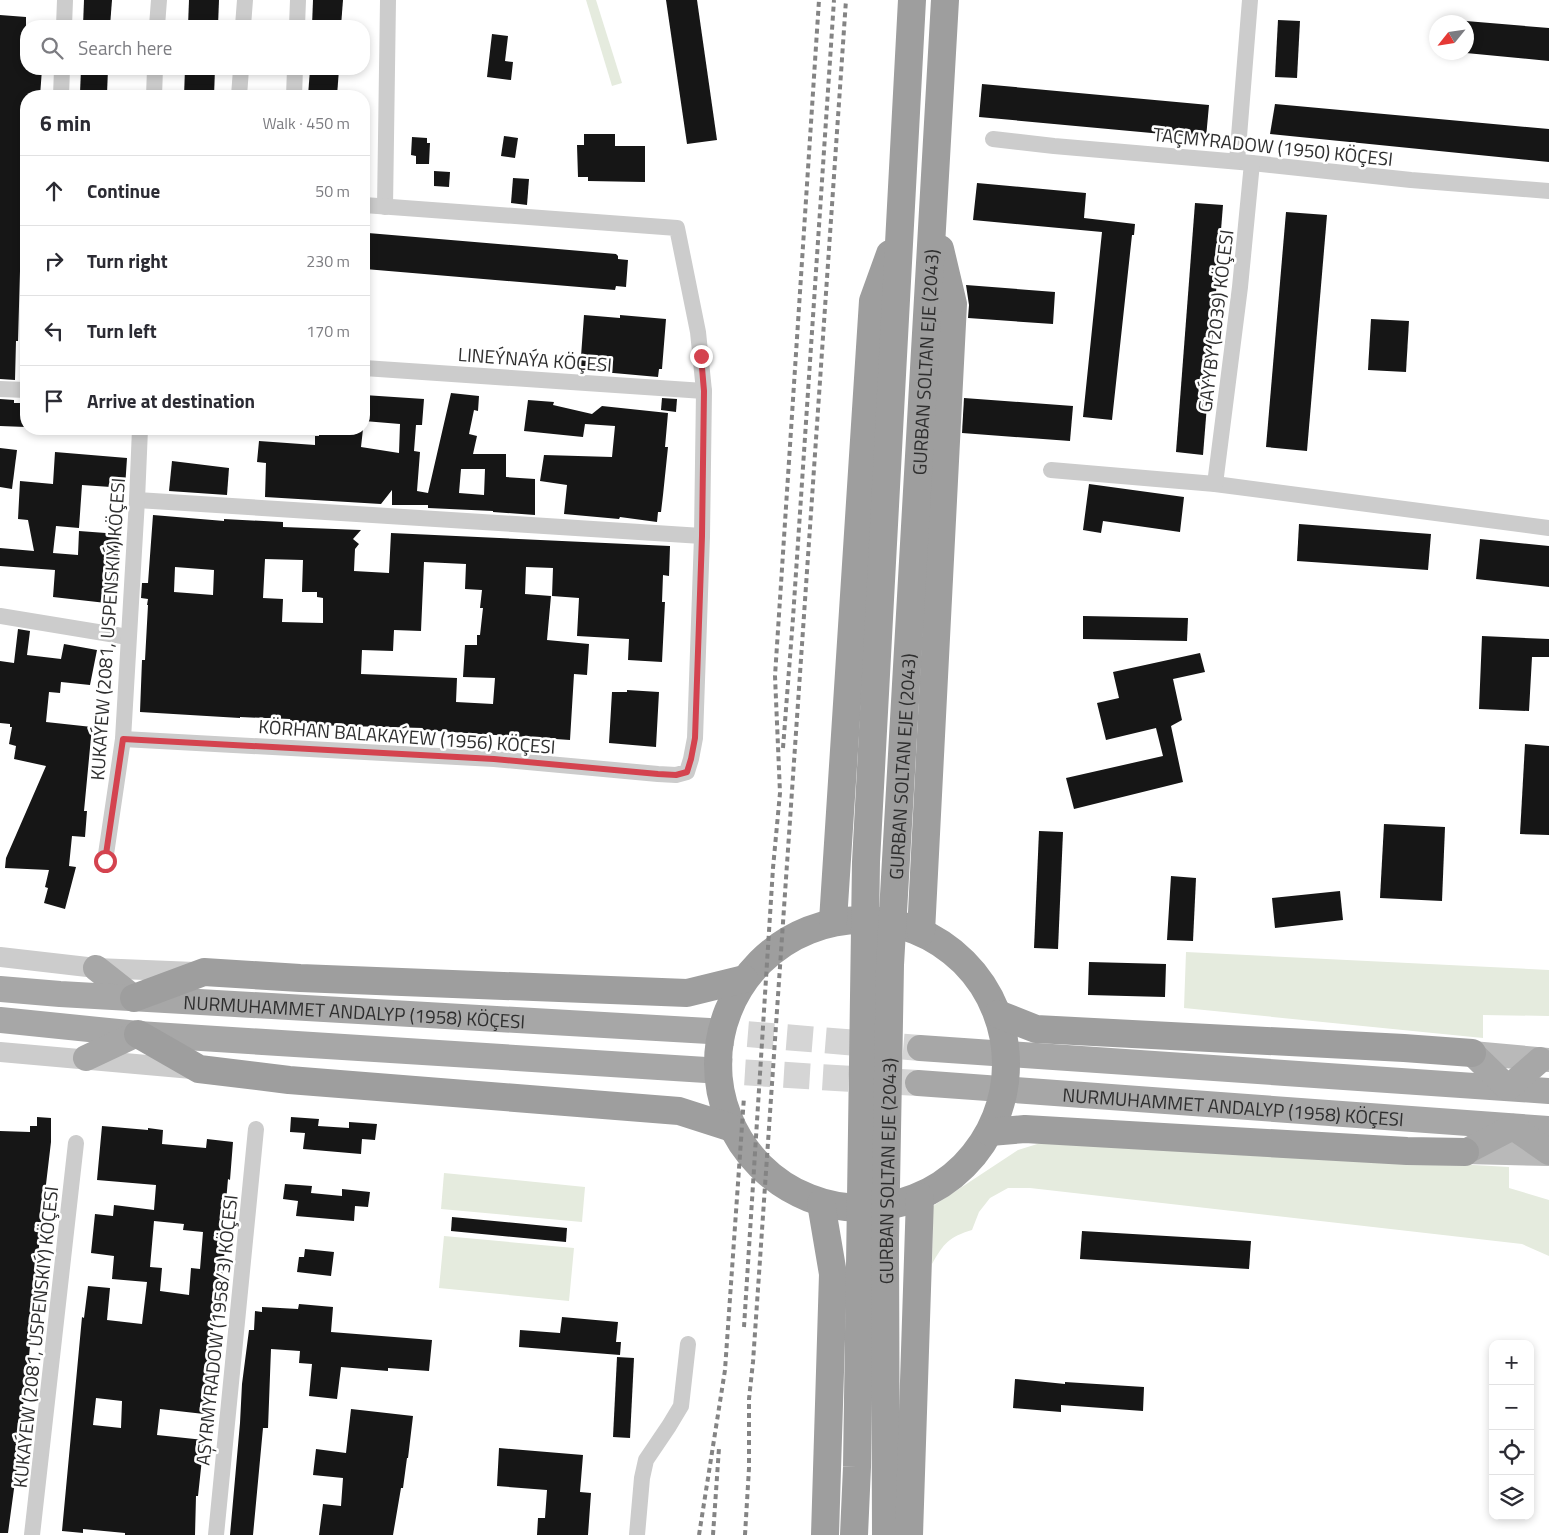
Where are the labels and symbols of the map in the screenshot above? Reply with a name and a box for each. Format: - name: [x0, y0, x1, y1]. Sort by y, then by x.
- north arrow: [1429, 15, 1474, 60]
- street label: TAÇMYRADOW (1950) KÖÇESI: [1152, 119, 1394, 173]
- street label: GAÝYBY (2039) KÖÇESI: [1189, 228, 1241, 414]
- street label: GURBAN SOLTAN EJE (2043): [903, 248, 945, 476]
- street label: LINEÝNAÝA KÖÇESI: [457, 339, 613, 379]
- route end: [690, 345, 713, 368]
- street label: KUKAÝEW (2081, USPENSKIÝ) KÖÇESI: [82, 477, 132, 781]
- street label: GURBAN SOLTAN EJE (2043): [880, 652, 922, 880]
- street label: KÖRHAN BALAKAÝEW (1956) KÖÇESI: [257, 711, 557, 761]
- route start: [94, 850, 117, 873]
- street label: NURMUHAMMET ANDALYP (1958) KÖÇESI: [183, 987, 526, 1035]
- street label: GURBAN SOLTAN EJE (2043): [870, 1057, 903, 1284]
- street label: NURMUHAMMET ANDALYP (1958) KÖÇESI: [1061, 1079, 1405, 1133]
- street label: KUKAÝEW (2081, USPENSKIÝ) KÖÇESI: [5, 1185, 65, 1489]
- street label: AŞYRMYRADOW (1958/3) KÖÇESI: [187, 1193, 245, 1467]

